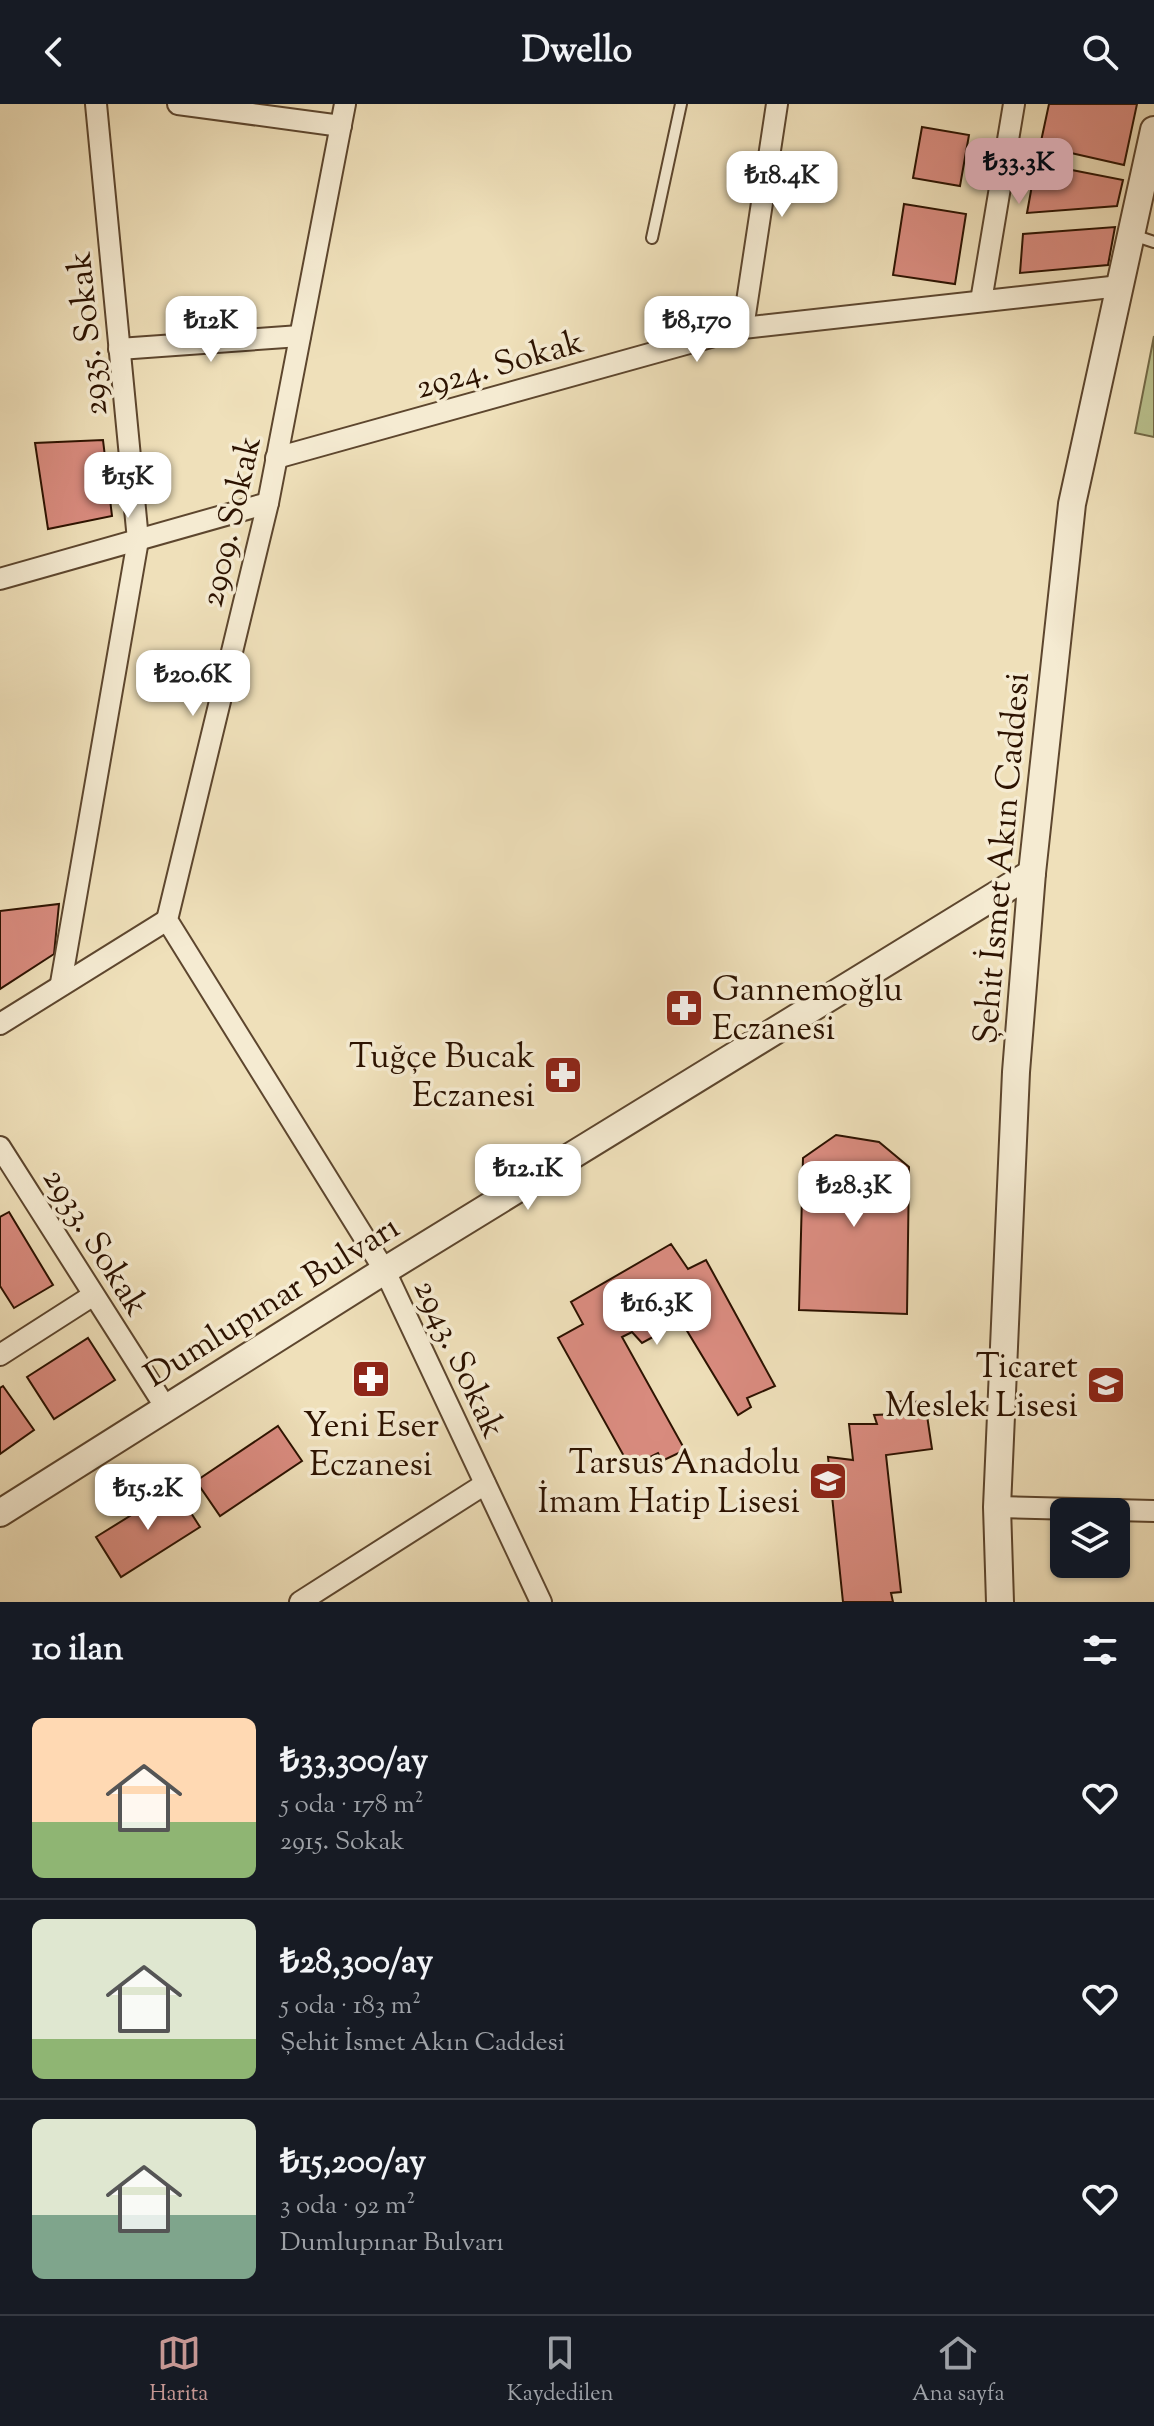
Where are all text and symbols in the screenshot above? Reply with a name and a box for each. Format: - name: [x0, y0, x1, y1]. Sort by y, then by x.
- text: Dwello: [522, 26, 632, 78]
- icon: back: [32, 30, 76, 74]
- icon: search: [1078, 30, 1122, 74]
- pin: ₺33.3K: [954, 138, 1084, 206]
- text: ₺33.3K: [983, 145, 1055, 182]
- pin: ₺18.4K: [717, 151, 847, 219]
- text: ₺18.4K: [745, 158, 819, 195]
- street label: 2935. Sokak: [56, 249, 122, 418]
- pin: ₺12K: [164, 296, 258, 364]
- pin: ₺8,170: [632, 296, 762, 364]
- text: ₺12K: [184, 303, 238, 340]
- text: ₺8,170: [662, 303, 732, 340]
- street label: 2924. Sokak: [410, 319, 590, 414]
- street label: 2909. Sokak: [189, 431, 276, 612]
- pin: ₺15K: [81, 452, 175, 520]
- text: ₺15K: [102, 459, 154, 496]
- pin: ₺20.6K: [128, 650, 258, 718]
- text: ₺20.6K: [154, 657, 232, 694]
- street label: Şehit İsmet Akın Caddesi: [963, 670, 1044, 1046]
- place label: Gannemoğlu Eczanesi: [712, 967, 903, 1055]
- pharmacy icon: Gannemoğlu Eczanesi: [663, 987, 705, 1029]
- place label: Tuğçe Bucak Eczanesi: [349, 1034, 535, 1122]
- pharmacy icon: Tuğçe Bucak Eczanesi: [542, 1054, 584, 1096]
- pin: ₺12.1K: [463, 1144, 593, 1212]
- text: ₺12.1K: [493, 1151, 563, 1188]
- street label: 2933. Sokak: [29, 1159, 159, 1327]
- pin: ₺28.3K: [789, 1161, 919, 1229]
- text: ₺28.3K: [816, 1168, 892, 1205]
- street label: Dumlupınar Bulvarı: [136, 1205, 410, 1401]
- street label: 2943. Sokak: [400, 1272, 516, 1447]
- pin: ₺16.3K: [592, 1279, 722, 1347]
- text: ₺16.3K: [621, 1286, 693, 1323]
- place label: Ticaret Meslek Lisesi: [885, 1344, 1078, 1432]
- pharmacy icon: Yeni Eser Eczanesi: [350, 1358, 392, 1400]
- school or university icon: Ticaret Meslek Lisesi: [1085, 1364, 1127, 1406]
- place label: Yeni Eser Eczanesi: [303, 1403, 439, 1491]
- place label: Tarsus Anadolu İmam Hatip Lisesi: [538, 1440, 800, 1528]
- school or university icon: Tarsus Anadolu İmam Hatip Lisesi: [807, 1460, 849, 1502]
- pin: ₺15.2K: [83, 1464, 213, 1532]
- text: ₺15.2K: [113, 1471, 183, 1508]
- map controls: [1050, 1498, 1130, 1578]
- button: layers: [1050, 1498, 1130, 1578]
- text: 10 ilan: [32, 1626, 123, 1675]
- icon: filters: [1078, 1628, 1122, 1672]
- text: ₺33,300/ay: [280, 1738, 428, 1787]
- icon: home: [96, 1750, 192, 1846]
- icon: heart: [1078, 1776, 1122, 1820]
- text: 5 oda · 178 m²: [280, 1787, 424, 1824]
- text: 2915. Sokak: [280, 1824, 405, 1861]
- text: ₺28,300/ay: [280, 1939, 433, 1988]
- icon: home: [96, 1951, 192, 2047]
- icon: heart: [1078, 1977, 1122, 2021]
- text: 5 oda · 183 m²: [280, 1988, 421, 2025]
- text: Şehit İsmet Akın Caddesi: [280, 2025, 565, 2062]
- text: ₺15,200/ay: [280, 2139, 426, 2188]
- icon: home: [96, 2151, 192, 2247]
- icon: heart: [1078, 2177, 1122, 2221]
- text: 3 oda · 92 m²: [280, 2188, 415, 2225]
- text: Dumlupınar Bulvarı: [280, 2225, 504, 2262]
- tab: Harita: [149, 2331, 208, 2411]
- tab: Kaydedilen: [507, 2331, 614, 2411]
- tab: Ana sayfa: [912, 2331, 1005, 2411]

